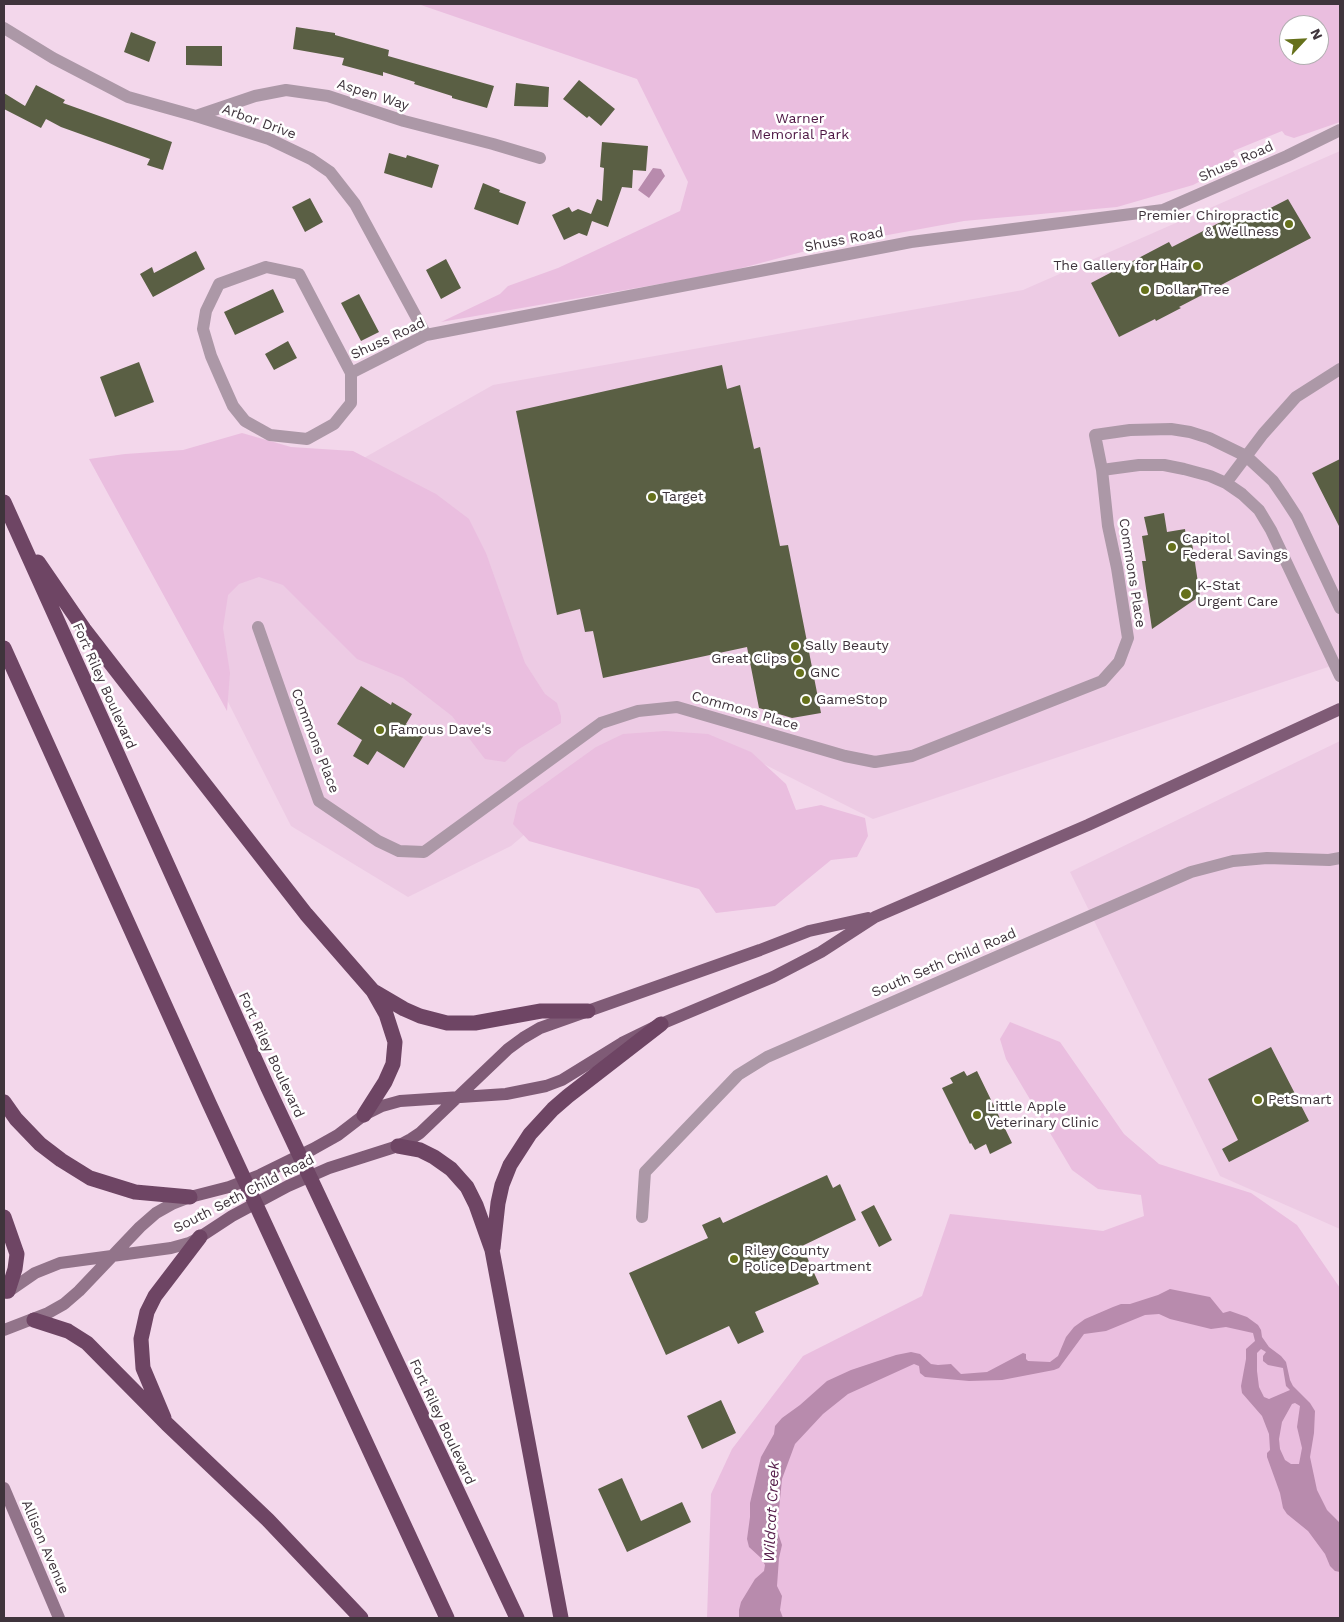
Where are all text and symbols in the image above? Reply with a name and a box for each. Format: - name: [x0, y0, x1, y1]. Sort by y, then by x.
- north arrow: [1279, 15, 1329, 65]
- text: N: [1307, 26, 1326, 42]
- street label: Aspen Way: [335, 76, 411, 114]
- street label: Arbor Drive: [220, 101, 298, 143]
- park label: Warner Memorial Park: [751, 111, 849, 144]
- street label: Shuss Road: [1196, 138, 1276, 186]
- place label: Premier Chiropractic & Wellness: [1138, 208, 1279, 240]
- marker: Premier Chiropractic & Wellness: [1283, 218, 1295, 230]
- street label: Shuss Road: [803, 224, 885, 256]
- place label: The Gallery for Hair: [1053, 258, 1187, 274]
- marker: The Gallery for Hair: [1191, 260, 1203, 272]
- place label: Dollar Tree: [1155, 282, 1230, 298]
- marker: Dollar Tree: [1139, 284, 1151, 296]
- street label: Shuss Road: [348, 314, 428, 364]
- place label: Target: [662, 489, 704, 505]
- marker: Target: [646, 491, 658, 503]
- street label: Commons Place: [1115, 517, 1149, 629]
- place label: Capitol Federal Savings: [1182, 531, 1288, 564]
- marker: Capitol Federal Savings: [1166, 541, 1178, 553]
- place label: K-Stat Urgent Care: [1197, 578, 1278, 610]
- marker: K-Stat Urgent Care: [1179, 587, 1193, 601]
- street label: Fort Riley Boulevard: [69, 620, 139, 752]
- place label: Sally Beauty: [805, 638, 889, 654]
- marker: Sally Beauty: [789, 640, 801, 652]
- place label: Great Clips: [711, 651, 787, 667]
- marker: Great Clips: [791, 653, 803, 665]
- place label: GNC: [810, 665, 840, 681]
- marker: GNC: [794, 667, 806, 679]
- street label: Commons Place: [287, 686, 343, 796]
- street label: Commons Place: [690, 688, 800, 734]
- place label: GameStop: [816, 692, 887, 708]
- marker: GameStop: [800, 694, 812, 706]
- place label: Famous Dave's: [390, 722, 492, 738]
- marker: Famous Dave's: [374, 724, 386, 736]
- street label: South Seth Child Road: [869, 925, 1019, 1001]
- street label: Fort Riley Boulevard: [234, 989, 308, 1121]
- place label: PetSmart: [1268, 1092, 1331, 1108]
- marker: PetSmart: [1252, 1094, 1264, 1106]
- place label: Little Apple Veterinary Clinic: [987, 1099, 1099, 1132]
- marker: Little Apple Veterinary Clinic: [971, 1109, 983, 1121]
- street label: South Seth Child Road: [171, 1151, 317, 1237]
- place label: Riley County Police Department: [744, 1243, 871, 1276]
- marker: Riley County Police Department: [728, 1253, 740, 1265]
- street label: Fort Riley Boulevard: [405, 1356, 479, 1488]
- water label: Wildcat Creek: [760, 1461, 784, 1563]
- street label: Allison Avenue: [18, 1498, 72, 1596]

